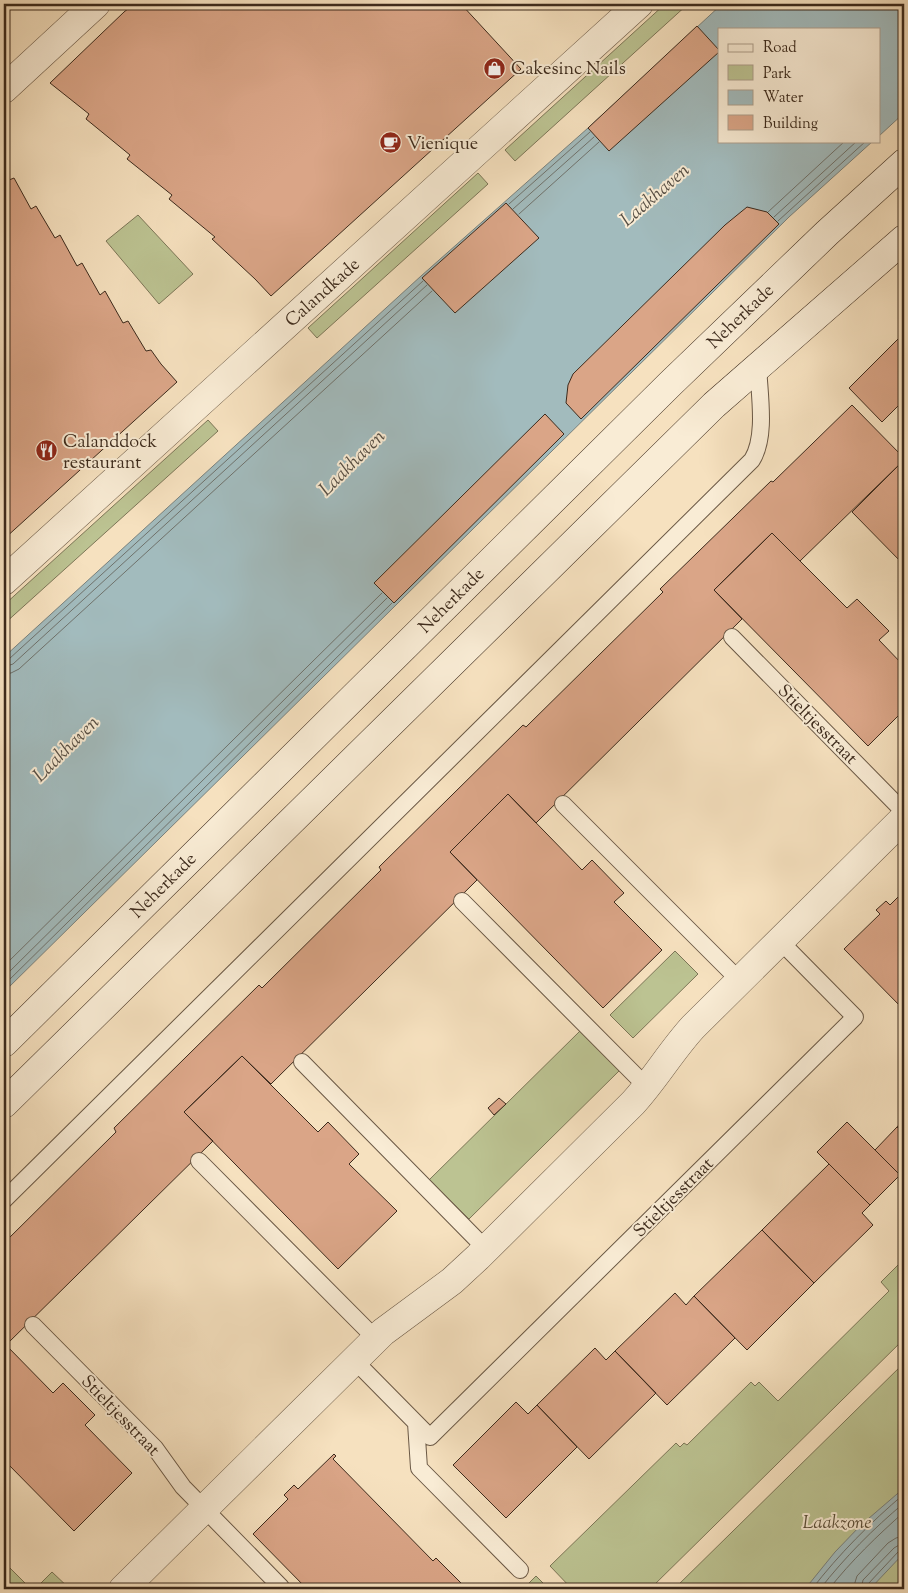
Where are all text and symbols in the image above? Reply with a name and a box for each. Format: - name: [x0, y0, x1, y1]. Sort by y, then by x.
- legend: [718, 28, 880, 142]
- text: Road: [763, 38, 797, 59]
- shop icon: Cakesinc Nails: [483, 56, 507, 80]
- place label: Cakesinc Nails: [511, 57, 626, 83]
- text: Park: [763, 64, 792, 85]
- text: Water: [763, 88, 804, 109]
- text: Building: [763, 114, 818, 135]
- cafe icon: Vienique: [379, 131, 403, 155]
- place label: Vienique: [407, 132, 478, 158]
- water label: Laakhaven: [615, 158, 696, 234]
- street label: Calandkade: [280, 253, 367, 334]
- street label: Neherkade: [702, 279, 781, 356]
- water label: Laakhaven: [313, 424, 392, 503]
- place label: Calanddock restaurant: [63, 430, 157, 477]
- restaurant icon: Calanddock restaurant: [35, 439, 59, 463]
- street label: Neherkade: [413, 562, 491, 640]
- street label: Stieltjesstraat: [771, 679, 863, 771]
- water label: Laakhaven: [27, 710, 106, 789]
- street label: Neherkade: [125, 847, 203, 925]
- street label: Stieltjesstraat: [628, 1152, 720, 1244]
- street label: Stieltjesstraat: [74, 1370, 165, 1463]
- park label: Laakzone: [803, 1511, 871, 1537]

